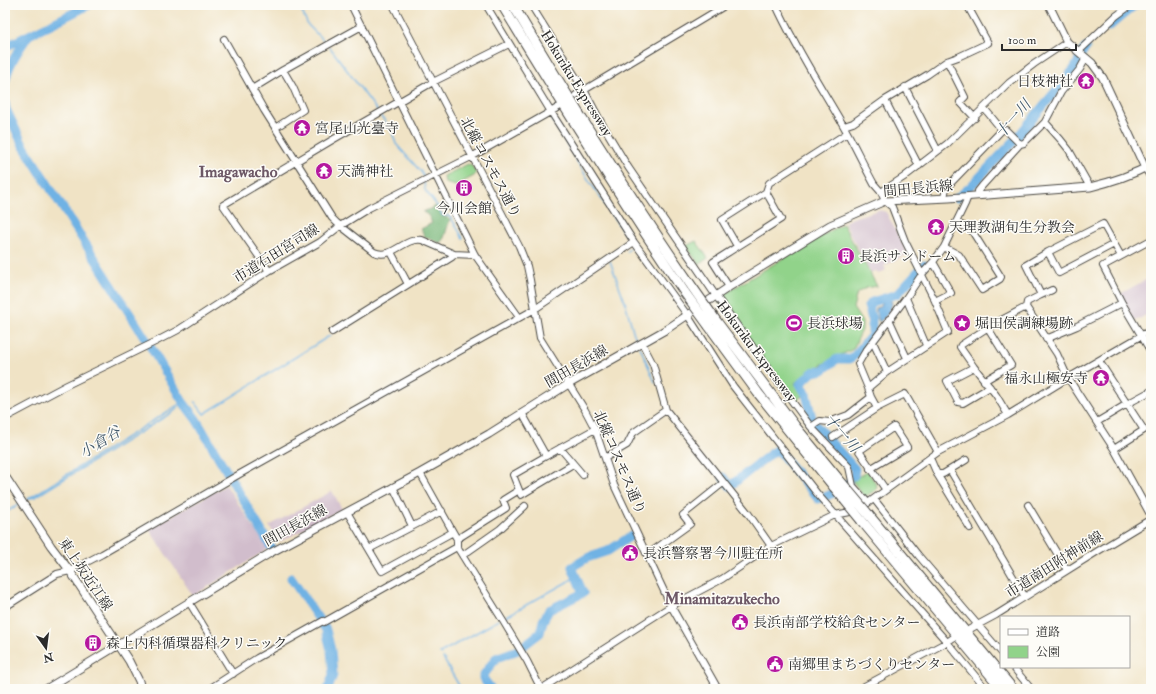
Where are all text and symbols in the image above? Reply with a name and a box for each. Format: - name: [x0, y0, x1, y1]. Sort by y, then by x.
- scale bar: [1002, 26, 1076, 52]
- street label: Hokuriku Expressway: [536, 27, 617, 141]
- text: 100 m: [1008, 33, 1037, 48]
- temple icon: 日枝神社: [1076, 71, 1096, 91]
- place label: 日枝神社: [1017, 73, 1073, 90]
- water label: 十一川: [991, 95, 1037, 143]
- street label: 北縦コスモス通り: [457, 114, 524, 221]
- temple icon: 宮尾山光臺寺: [292, 118, 312, 138]
- place label: 宮尾山光臺寺: [315, 120, 399, 137]
- temple icon: 天満神社: [314, 161, 334, 181]
- district label: Imagawacho: [199, 162, 278, 183]
- place label: 天満神社: [337, 163, 393, 180]
- street label: 間田長浜線: [882, 177, 954, 200]
- building icon: 今川会館: [454, 178, 474, 198]
- place label: 今川会館: [436, 200, 492, 217]
- temple icon: 天理教湖旬生分教会: [926, 217, 946, 237]
- place label: 天理教湖旬生分教会: [949, 219, 1075, 236]
- street label: 市道石田宮司線: [230, 220, 322, 287]
- building icon: 長浜サンドーム: [836, 246, 856, 266]
- place label: 長浜サンドーム: [859, 248, 956, 265]
- street label: Hokuriku Expressway: [712, 298, 801, 406]
- sports icon: 長浜球場: [784, 313, 804, 333]
- place icon: 堀田侯調練場跡: [952, 313, 972, 333]
- place label: 長浜球場: [807, 315, 863, 332]
- place label: 堀田侯調練場跡: [975, 315, 1073, 332]
- street label: 間田長浜線: [542, 342, 611, 391]
- temple icon: 福永山極安寺: [1091, 368, 1111, 388]
- place label: 福永山極安寺: [1004, 370, 1088, 387]
- street label: 北縦コスモス通り: [590, 407, 649, 517]
- water label: 十一川: [820, 410, 865, 458]
- water label: 小倉谷: [76, 422, 125, 462]
- street label: 間田長浜線: [261, 501, 330, 550]
- street label: 市道南田附神前線: [1002, 528, 1106, 601]
- street label: 東上坂近江線: [55, 535, 116, 614]
- public building icon: 長浜警察署今川駐在所: [620, 543, 640, 563]
- place label: 長浜警察署今川駐在所: [643, 545, 783, 562]
- district label: Minamitazukecho: [663, 589, 780, 609]
- public building icon: 長浜南部学校給食センター: [730, 612, 750, 632]
- place label: 長浜南部学校給食センター: [753, 614, 920, 631]
- legend: [1000, 616, 1130, 668]
- text: 道路: [1036, 625, 1060, 640]
- north arrow: [26, 628, 66, 668]
- building icon: 森上内科循環器科クリニック: [83, 633, 103, 653]
- place label: 森上内科循環器科クリニック: [106, 635, 287, 652]
- text: 公園: [1036, 645, 1060, 660]
- text: N: [41, 649, 56, 665]
- public building icon: 南郷里まちづくりセンター: [765, 654, 785, 674]
- place label: 南郷里まちづくりセンター: [788, 656, 955, 673]

